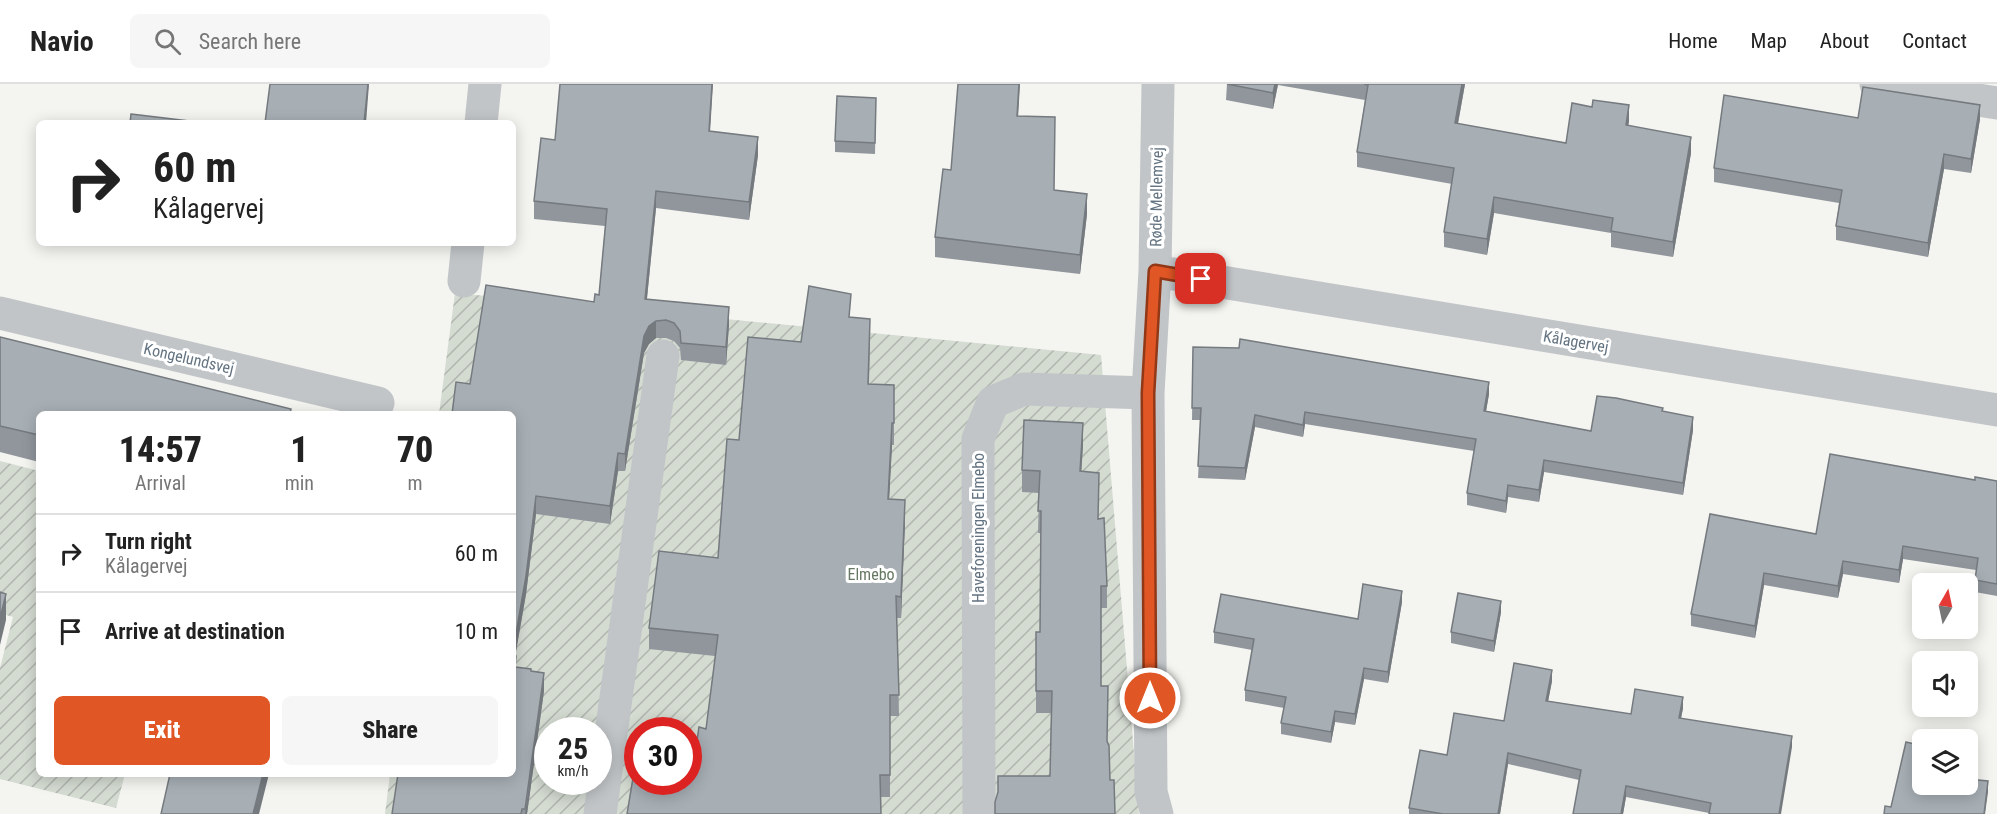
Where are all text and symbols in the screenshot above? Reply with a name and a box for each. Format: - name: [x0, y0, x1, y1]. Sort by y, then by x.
- search box: [130, 14, 550, 68]
- text: Navio: [30, 25, 94, 58]
- icon: search: [151, 25, 184, 58]
- text: Search here: [199, 29, 301, 54]
- text: Home: [1668, 29, 1718, 53]
- text: Map: [1751, 29, 1787, 53]
- text: About: [1820, 29, 1869, 53]
- text: Contact: [1902, 29, 1967, 53]
- text: 60 m: [153, 143, 236, 192]
- icon: right: [54, 144, 132, 222]
- street label: Røde Mellemvej: [1146, 147, 1167, 247]
- text: Kålagervej: [153, 193, 264, 225]
- pin: [1175, 253, 1226, 304]
- icon: arrive: [1184, 262, 1217, 295]
- street label: Kålagervej: [1542, 326, 1610, 357]
- street label: Kongelundsvej: [142, 339, 236, 378]
- text: 14:57: [119, 429, 202, 471]
- text: 1: [290, 429, 309, 471]
- text: 70: [397, 429, 433, 471]
- street label: Haveforeningen Elmebo: [969, 453, 988, 603]
- text: Arrival: [135, 471, 186, 495]
- text: min: [285, 471, 314, 495]
- text: m: [407, 471, 423, 495]
- text: Turn right: [105, 529, 192, 554]
- icon: right: [54, 537, 87, 570]
- text: 60 m: [455, 541, 498, 566]
- text: Kålagervej: [105, 554, 187, 578]
- park label: Elmebo: [847, 565, 895, 584]
- north arrow: [1912, 573, 1978, 639]
- map controls: [1912, 573, 1978, 795]
- icon: arrive: [54, 615, 87, 648]
- text: Arrive at destination: [105, 619, 285, 644]
- text: 10 m: [455, 619, 498, 644]
- button: sound: [1912, 651, 1978, 717]
- position arrow: [1118, 666, 1182, 730]
- button: Exit: [54, 696, 270, 765]
- button: Share: [282, 696, 498, 765]
- speed limit sign: 30: [624, 717, 702, 795]
- button: layers: [1912, 729, 1978, 795]
- text: 25: [558, 731, 588, 766]
- text: km/h: [558, 762, 588, 780]

